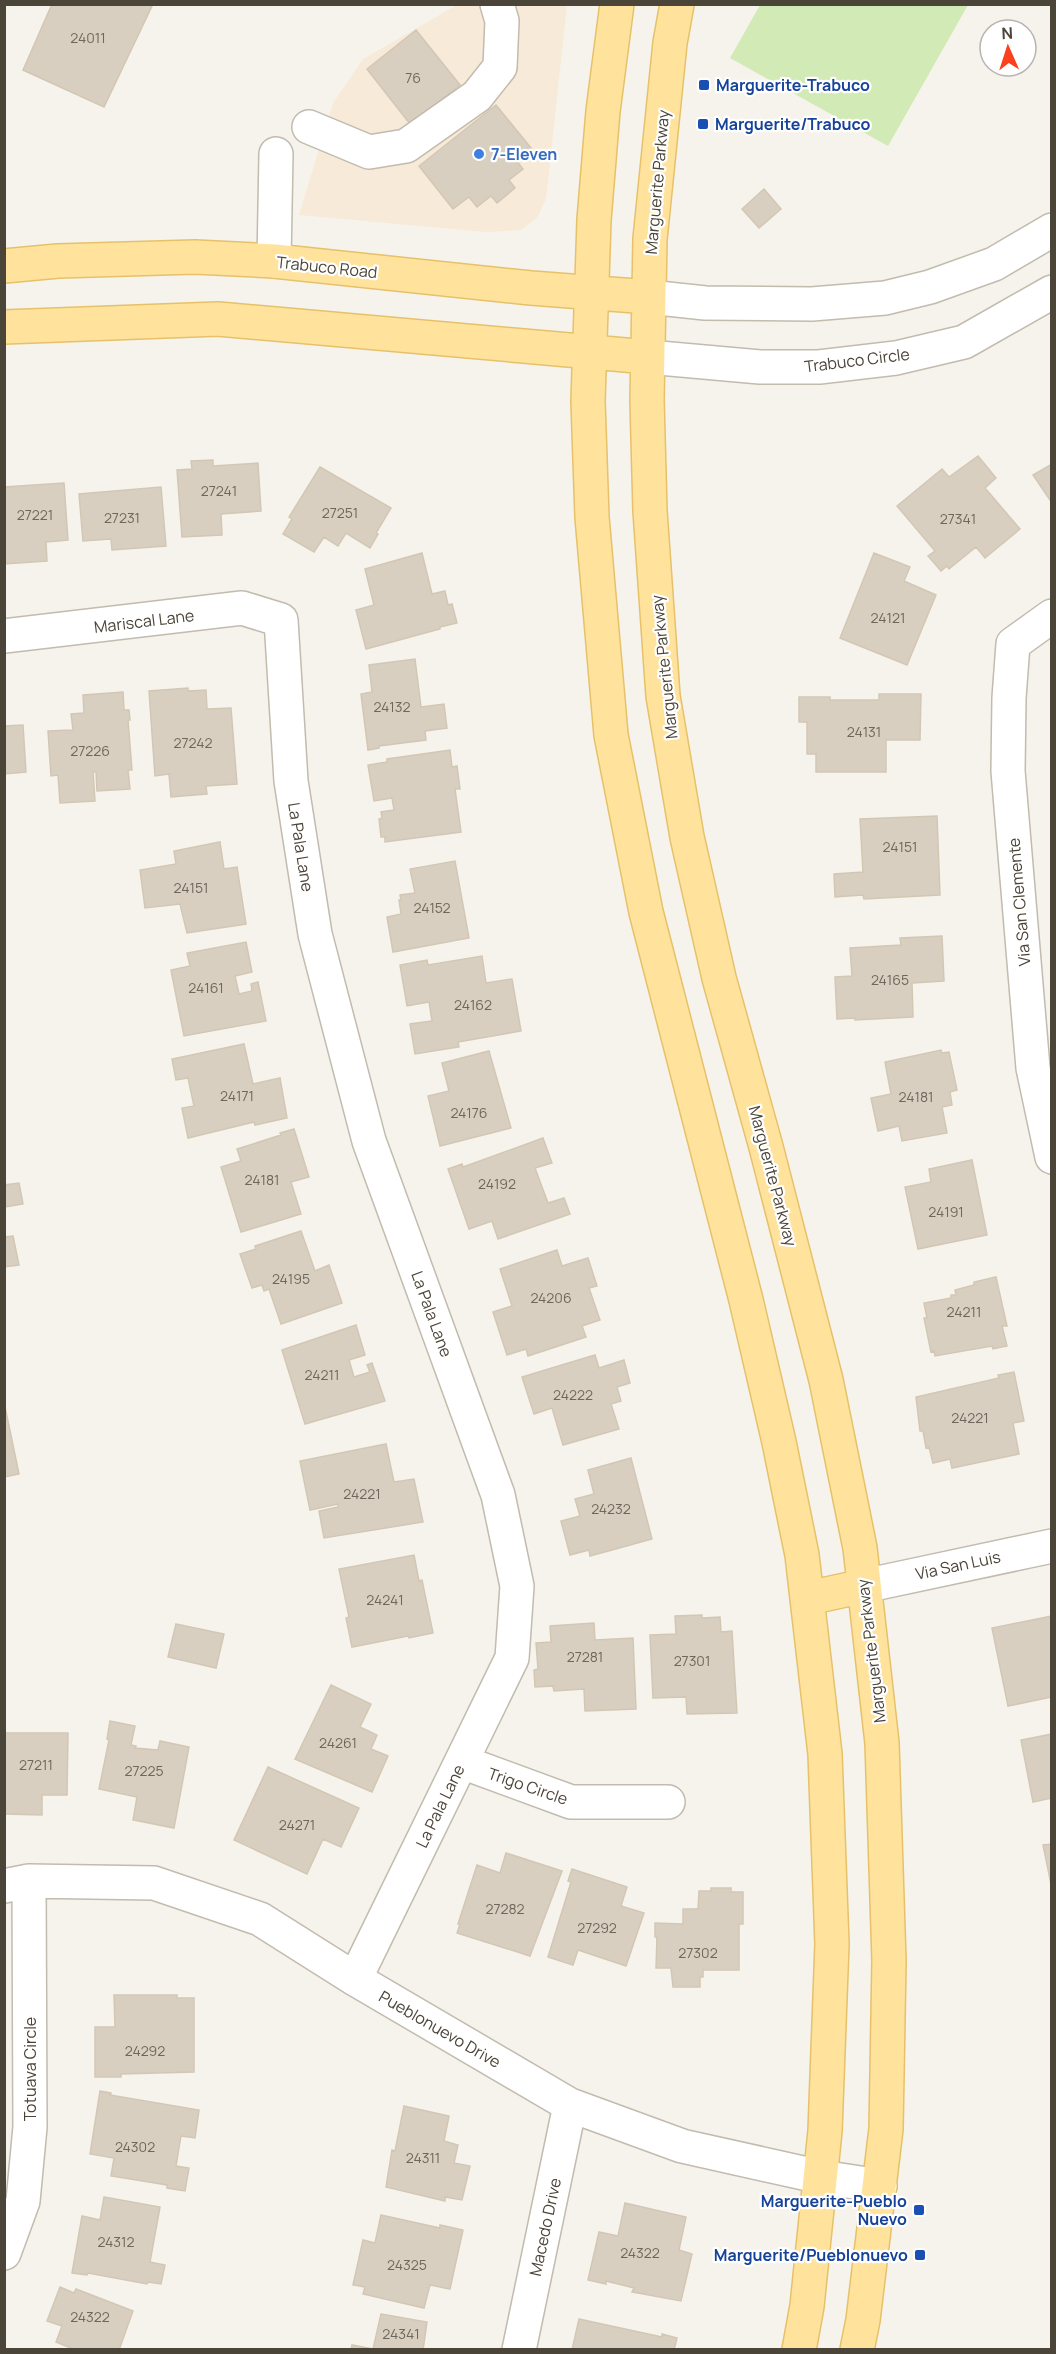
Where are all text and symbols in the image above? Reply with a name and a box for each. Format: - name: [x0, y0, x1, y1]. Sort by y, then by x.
- north arrow: [978, 18, 1038, 78]
- text: N: [1001, 22, 1014, 44]
- house number: 24011: [70, 28, 106, 47]
- house number: 76: [405, 68, 421, 87]
- place label: Marguerite-Trabuco: [716, 74, 870, 96]
- marker: Marguerite-Trabuco: [697, 78, 711, 92]
- street label: Marguerite Parkway: [640, 108, 674, 255]
- place label: Marguerite/Trabuco: [715, 113, 871, 135]
- marker: Marguerite/Trabuco: [696, 117, 710, 131]
- place label: 7-Eleven: [491, 143, 557, 165]
- marker: 7-Eleven: [472, 147, 486, 161]
- street label: Trabuco Road: [275, 251, 379, 283]
- street label: Trabuco Circle: [803, 343, 911, 377]
- house number: 27241: [201, 481, 237, 500]
- house number: 27251: [322, 503, 358, 522]
- house number: 27221: [17, 505, 53, 524]
- house number: 27231: [104, 508, 140, 527]
- house number: 27341: [940, 509, 976, 528]
- street label: Marguerite Parkway: [645, 593, 683, 740]
- street label: Mariscal Lane: [93, 604, 195, 638]
- house number: 24121: [871, 608, 905, 627]
- house number: 24132: [373, 697, 411, 716]
- house number: 24131: [847, 722, 881, 741]
- house number: 27242: [174, 733, 212, 752]
- house number: 27226: [70, 741, 110, 760]
- street label: La Pala Lane: [283, 801, 319, 893]
- house number: 24151: [883, 837, 917, 856]
- street label: Via San Clemente: [1002, 837, 1036, 967]
- house number: 24151: [174, 878, 208, 897]
- house number: 24152: [413, 898, 451, 917]
- house number: 24165: [871, 970, 909, 989]
- house number: 24161: [188, 978, 224, 997]
- house number: 24162: [454, 995, 492, 1014]
- house number: 24171: [220, 1086, 254, 1105]
- house number: 24181: [899, 1087, 934, 1106]
- house number: 24176: [450, 1103, 488, 1122]
- street label: Marguerite Parkway: [744, 1103, 803, 1249]
- house number: 24181: [245, 1170, 280, 1189]
- house number: 24192: [478, 1174, 516, 1193]
- house number: 24191: [928, 1202, 964, 1221]
- street label: La Pala Lane: [406, 1268, 458, 1360]
- house number: 24195: [272, 1269, 310, 1288]
- house number: 24206: [530, 1288, 572, 1307]
- house number: 24211: [947, 1302, 981, 1321]
- house number: 24211: [305, 1365, 339, 1384]
- house number: 24222: [553, 1385, 593, 1404]
- house number: 24221: [951, 1408, 989, 1427]
- house number: 24221: [343, 1484, 381, 1503]
- house number: 24232: [591, 1499, 631, 1518]
- street label: Via San Luis: [913, 1545, 1003, 1585]
- street label: Marguerite Parkway: [851, 1577, 891, 1724]
- house number: 24241: [366, 1590, 404, 1609]
- house number: 27281: [567, 1647, 603, 1666]
- house number: 27301: [674, 1651, 710, 1670]
- house number: 24261: [319, 1733, 357, 1752]
- house number: 27211: [19, 1755, 53, 1774]
- house number: 27225: [124, 1761, 164, 1780]
- street label: La Pala Lane: [410, 1761, 470, 1851]
- street label: Trigo Circle: [485, 1762, 571, 1810]
- house number: 24271: [279, 1815, 315, 1834]
- house number: 27282: [485, 1899, 525, 1918]
- house number: 27292: [577, 1918, 617, 1937]
- house number: 27302: [678, 1943, 718, 1962]
- street label: Pueblonuevo Drive: [375, 1985, 505, 2073]
- street label: Totuava Circle: [19, 2017, 41, 2121]
- house number: 24292: [125, 2041, 165, 2060]
- house number: 24302: [115, 2137, 155, 2156]
- house number: 24311: [406, 2148, 440, 2167]
- street label: Macedo Drive: [524, 2176, 566, 2278]
- place label: Marguerite-Pueblo Nuevo: [761, 2190, 907, 2230]
- marker: Marguerite-Pueblo Nuevo: [912, 2203, 926, 2217]
- house number: 24312: [97, 2232, 135, 2251]
- house number: 24322: [620, 2243, 660, 2262]
- place label: Marguerite/Pueblonuevo: [714, 2244, 908, 2266]
- marker: Marguerite/Pueblonuevo: [913, 2248, 927, 2262]
- house number: 24325: [387, 2255, 427, 2274]
- house number: 24322: [70, 2307, 110, 2326]
- house number: 24341: [382, 2324, 420, 2343]

